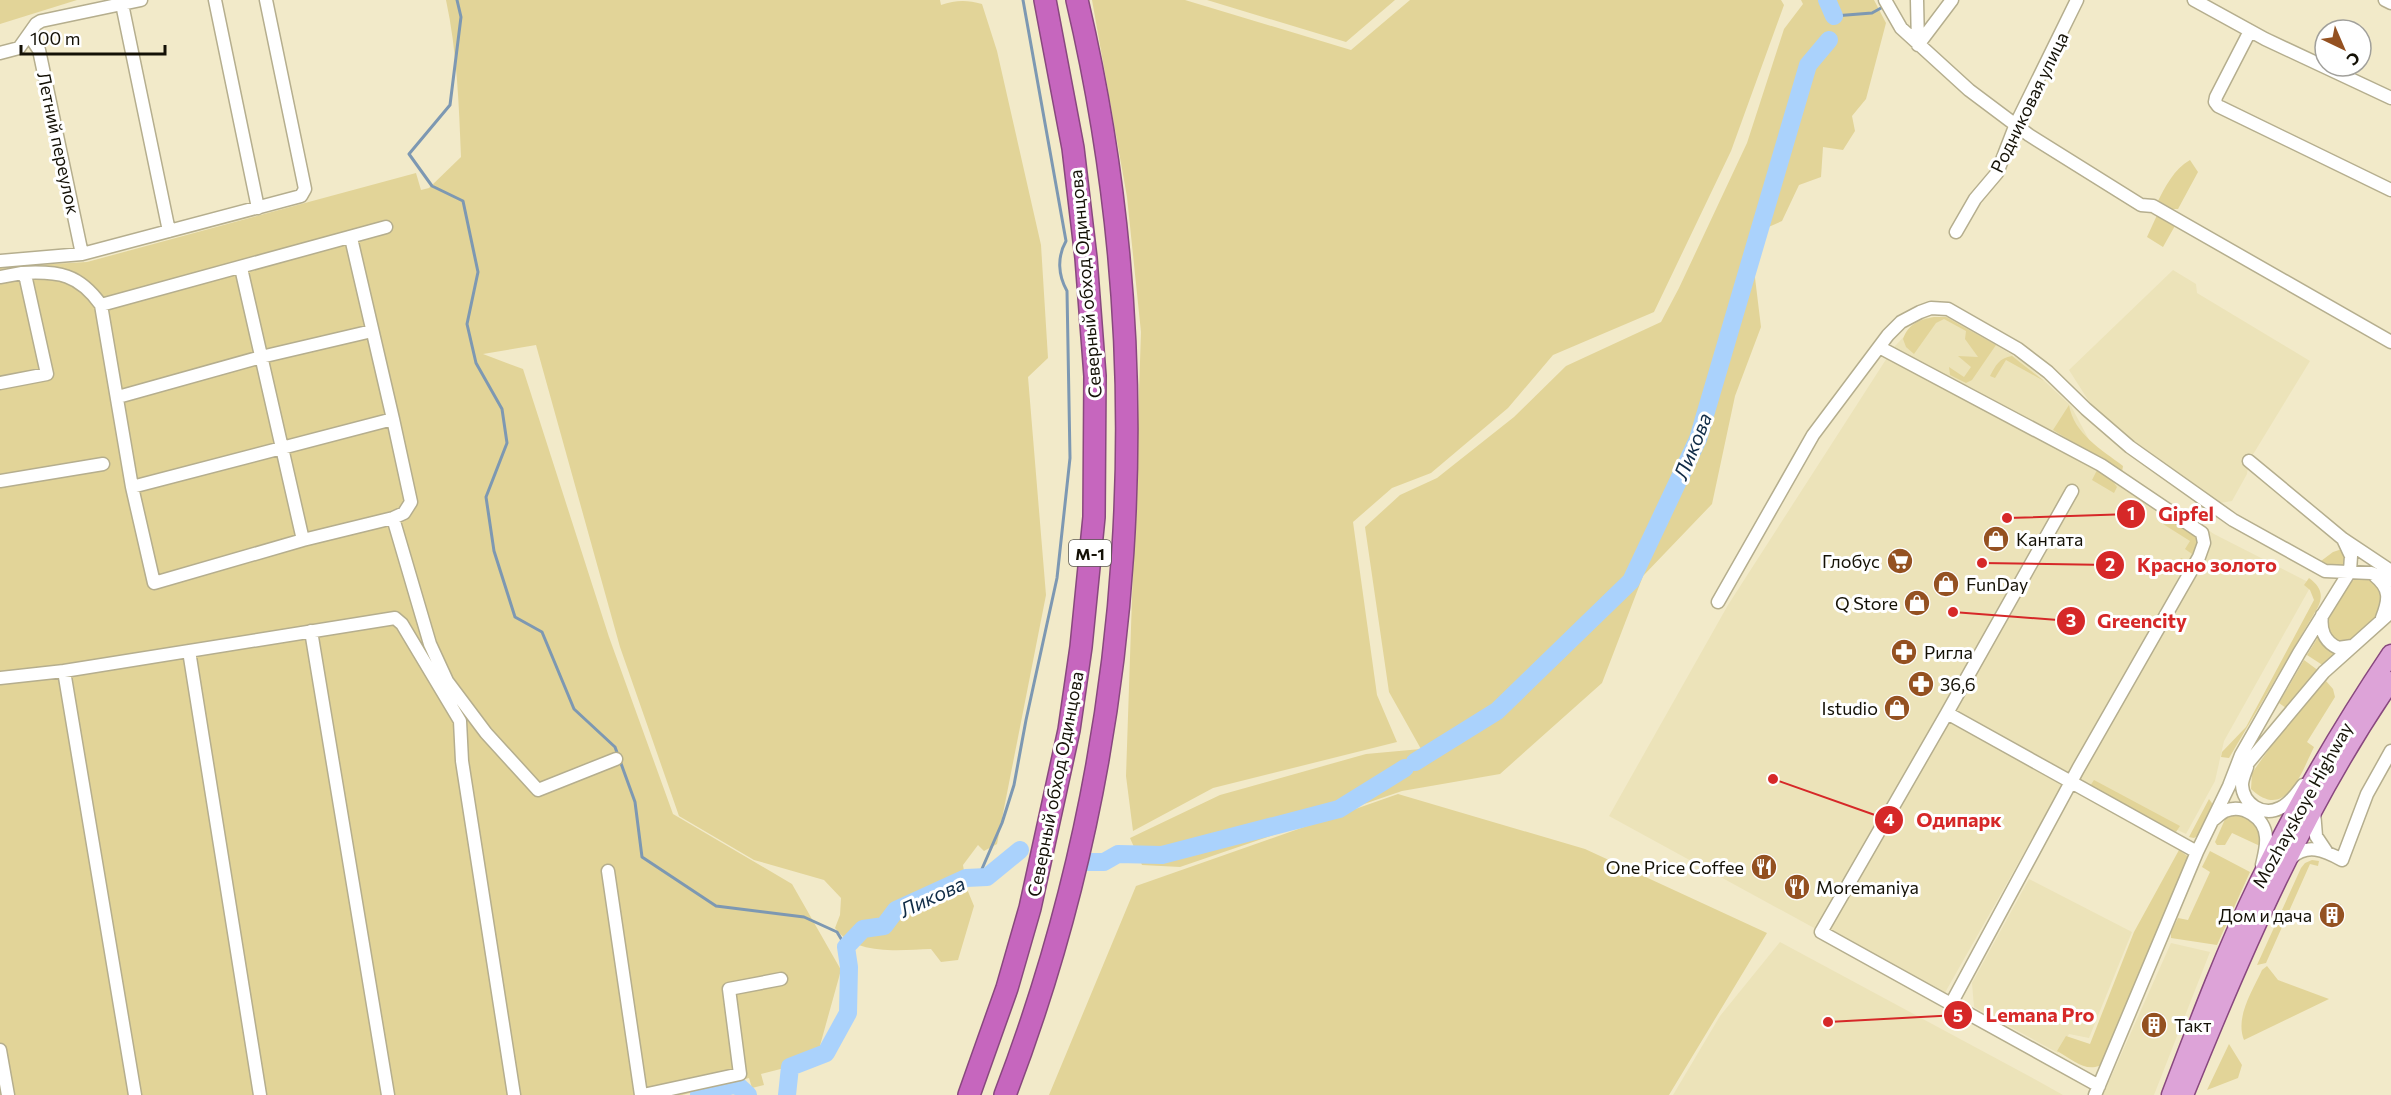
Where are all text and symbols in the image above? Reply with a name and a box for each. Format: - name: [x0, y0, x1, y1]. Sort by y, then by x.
- scale bar: [21, 18, 165, 56]
- north arrow: [2313, 18, 2373, 78]
- text: 100 m: [30, 27, 80, 49]
- street label: Родниковая улица: [1985, 28, 2073, 176]
- text: С: [2343, 49, 2364, 70]
- street label: Летний переулок: [33, 70, 85, 217]
- street label: Северный обход Одинцова: [1064, 169, 1106, 399]
- water label: Ликова: [1667, 409, 1716, 484]
- callout: Gipfel: [2116, 495, 2226, 533]
- text: Gipfel: [2158, 501, 2214, 525]
- text: 1: [2127, 502, 2135, 524]
- shop icon: Кантата: [1981, 524, 2011, 554]
- place label: Кантата: [2016, 528, 2083, 550]
- road number: М-1: [1069, 540, 1111, 566]
- supermarket icon: Глобус: [1885, 546, 1915, 576]
- callout: Красно золото: [2095, 546, 2289, 584]
- place label: Глобус: [1822, 550, 1880, 572]
- text: Красно золото: [2137, 552, 2277, 576]
- text: 2: [2105, 553, 2115, 575]
- shop icon: FunDay: [1931, 569, 1961, 599]
- place label: FunDay: [1966, 573, 2028, 595]
- shop icon: Q Store: [1902, 588, 1932, 618]
- place label: Q Store: [1835, 592, 1898, 614]
- callout: Greencity: [2056, 602, 2199, 640]
- text: Greencity: [2097, 608, 2187, 632]
- text: 3: [2066, 609, 2076, 631]
- pharmacy icon: Ригла: [1889, 637, 1919, 667]
- place label: Ригла: [1924, 641, 1973, 663]
- street label: Северный обход Одинцова: [1022, 669, 1088, 899]
- pharmacy icon: 36,6: [1906, 669, 1936, 699]
- place label: 36,6: [1940, 673, 1976, 695]
- shop icon: Istudio: [1882, 693, 1912, 723]
- place label: Istudio: [1822, 697, 1878, 719]
- street label: Mozhayskoye Highway: [2247, 718, 2357, 892]
- callout: Одипарк: [1874, 801, 2014, 839]
- text: Одипарк: [1916, 807, 2002, 831]
- text: 4: [1883, 808, 1895, 830]
- restaurant icon: One Price Coffee: [1749, 852, 1779, 882]
- place label: One Price Coffee: [1606, 856, 1744, 878]
- water label: Ликова: [894, 870, 969, 922]
- restaurant icon: Moremaniya: [1782, 872, 1812, 902]
- place label: Moremaniya: [1816, 876, 1919, 898]
- building icon: Дом и дача: [2317, 900, 2347, 930]
- place label: Дом и дача: [2218, 904, 2312, 926]
- callout: Lemana Pro: [1943, 996, 2106, 1034]
- text: Lemana Pro: [1986, 1002, 2095, 1026]
- text: 5: [1953, 1004, 1963, 1026]
- building icon: Такт: [2139, 1010, 2169, 1040]
- place label: Такт: [2174, 1014, 2212, 1036]

